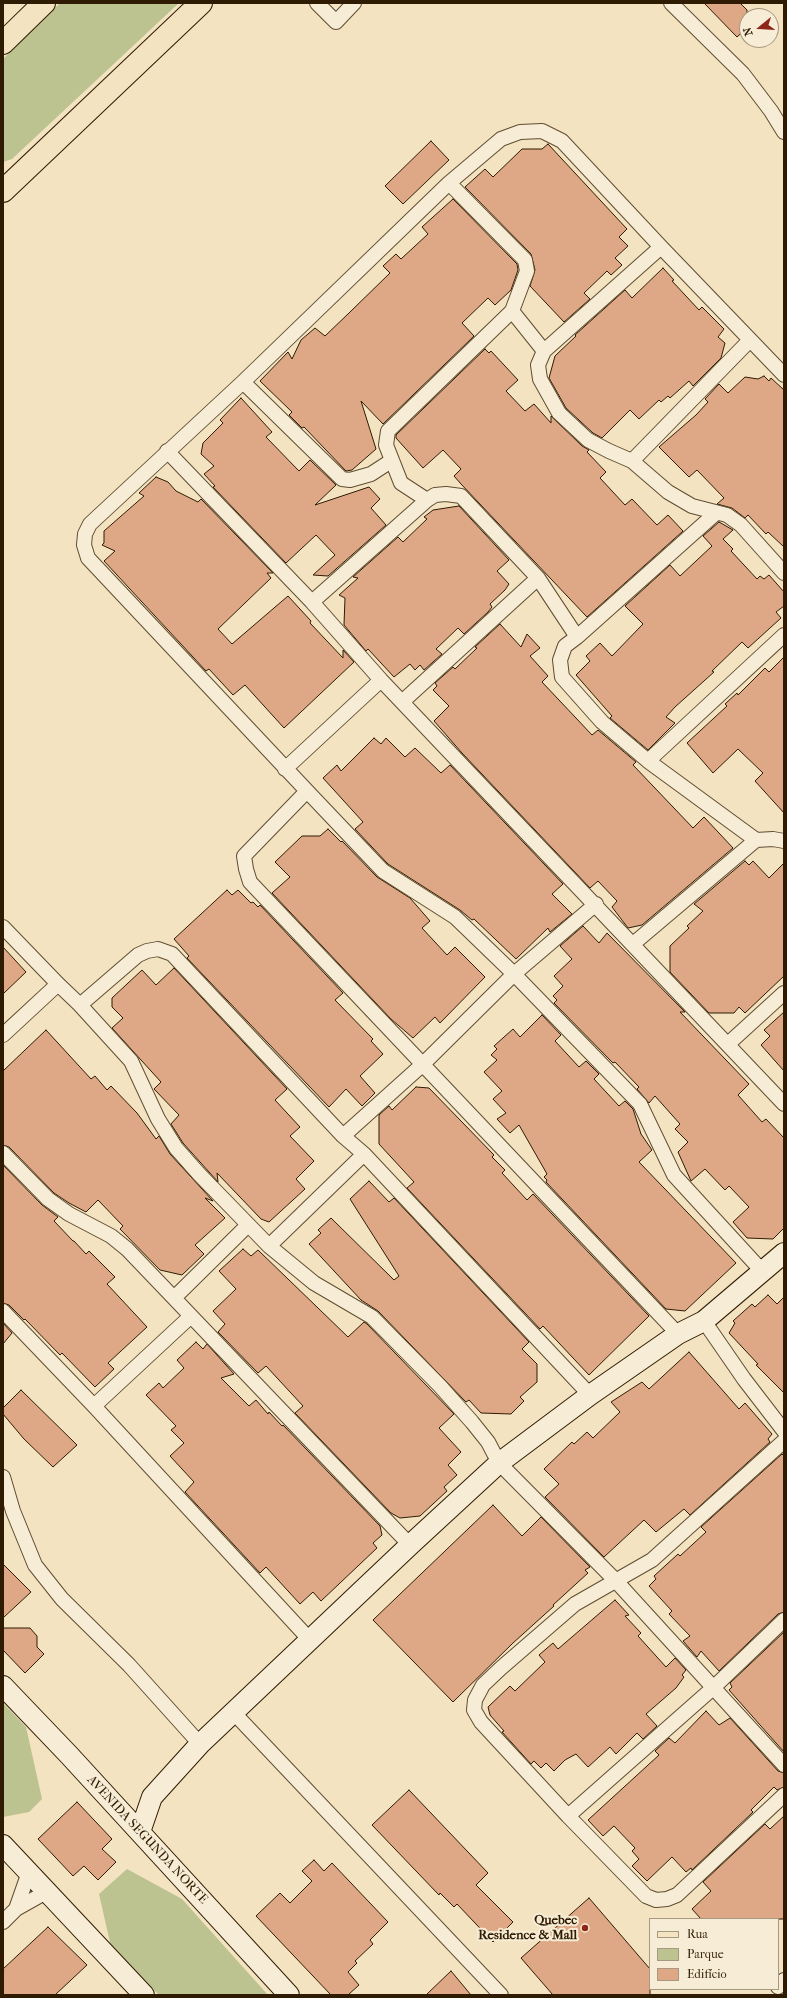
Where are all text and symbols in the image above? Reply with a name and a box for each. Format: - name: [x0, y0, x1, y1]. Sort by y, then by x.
- north arrow: [739, 8, 779, 48]
- text: N: [741, 26, 756, 38]
- street label: AVENIDA SEGUNDA NORTE: [83, 1773, 211, 1907]
- place label: Quebec Residence & Mall: [478, 1913, 577, 1944]
- legend: [649, 1918, 779, 1990]
- marker: Quebec Residence & Mall: [580, 1923, 590, 1933]
- text: Rua: [687, 1927, 708, 1941]
- text: Parque: [687, 1947, 724, 1961]
- text: Edifício: [687, 1967, 727, 1981]

